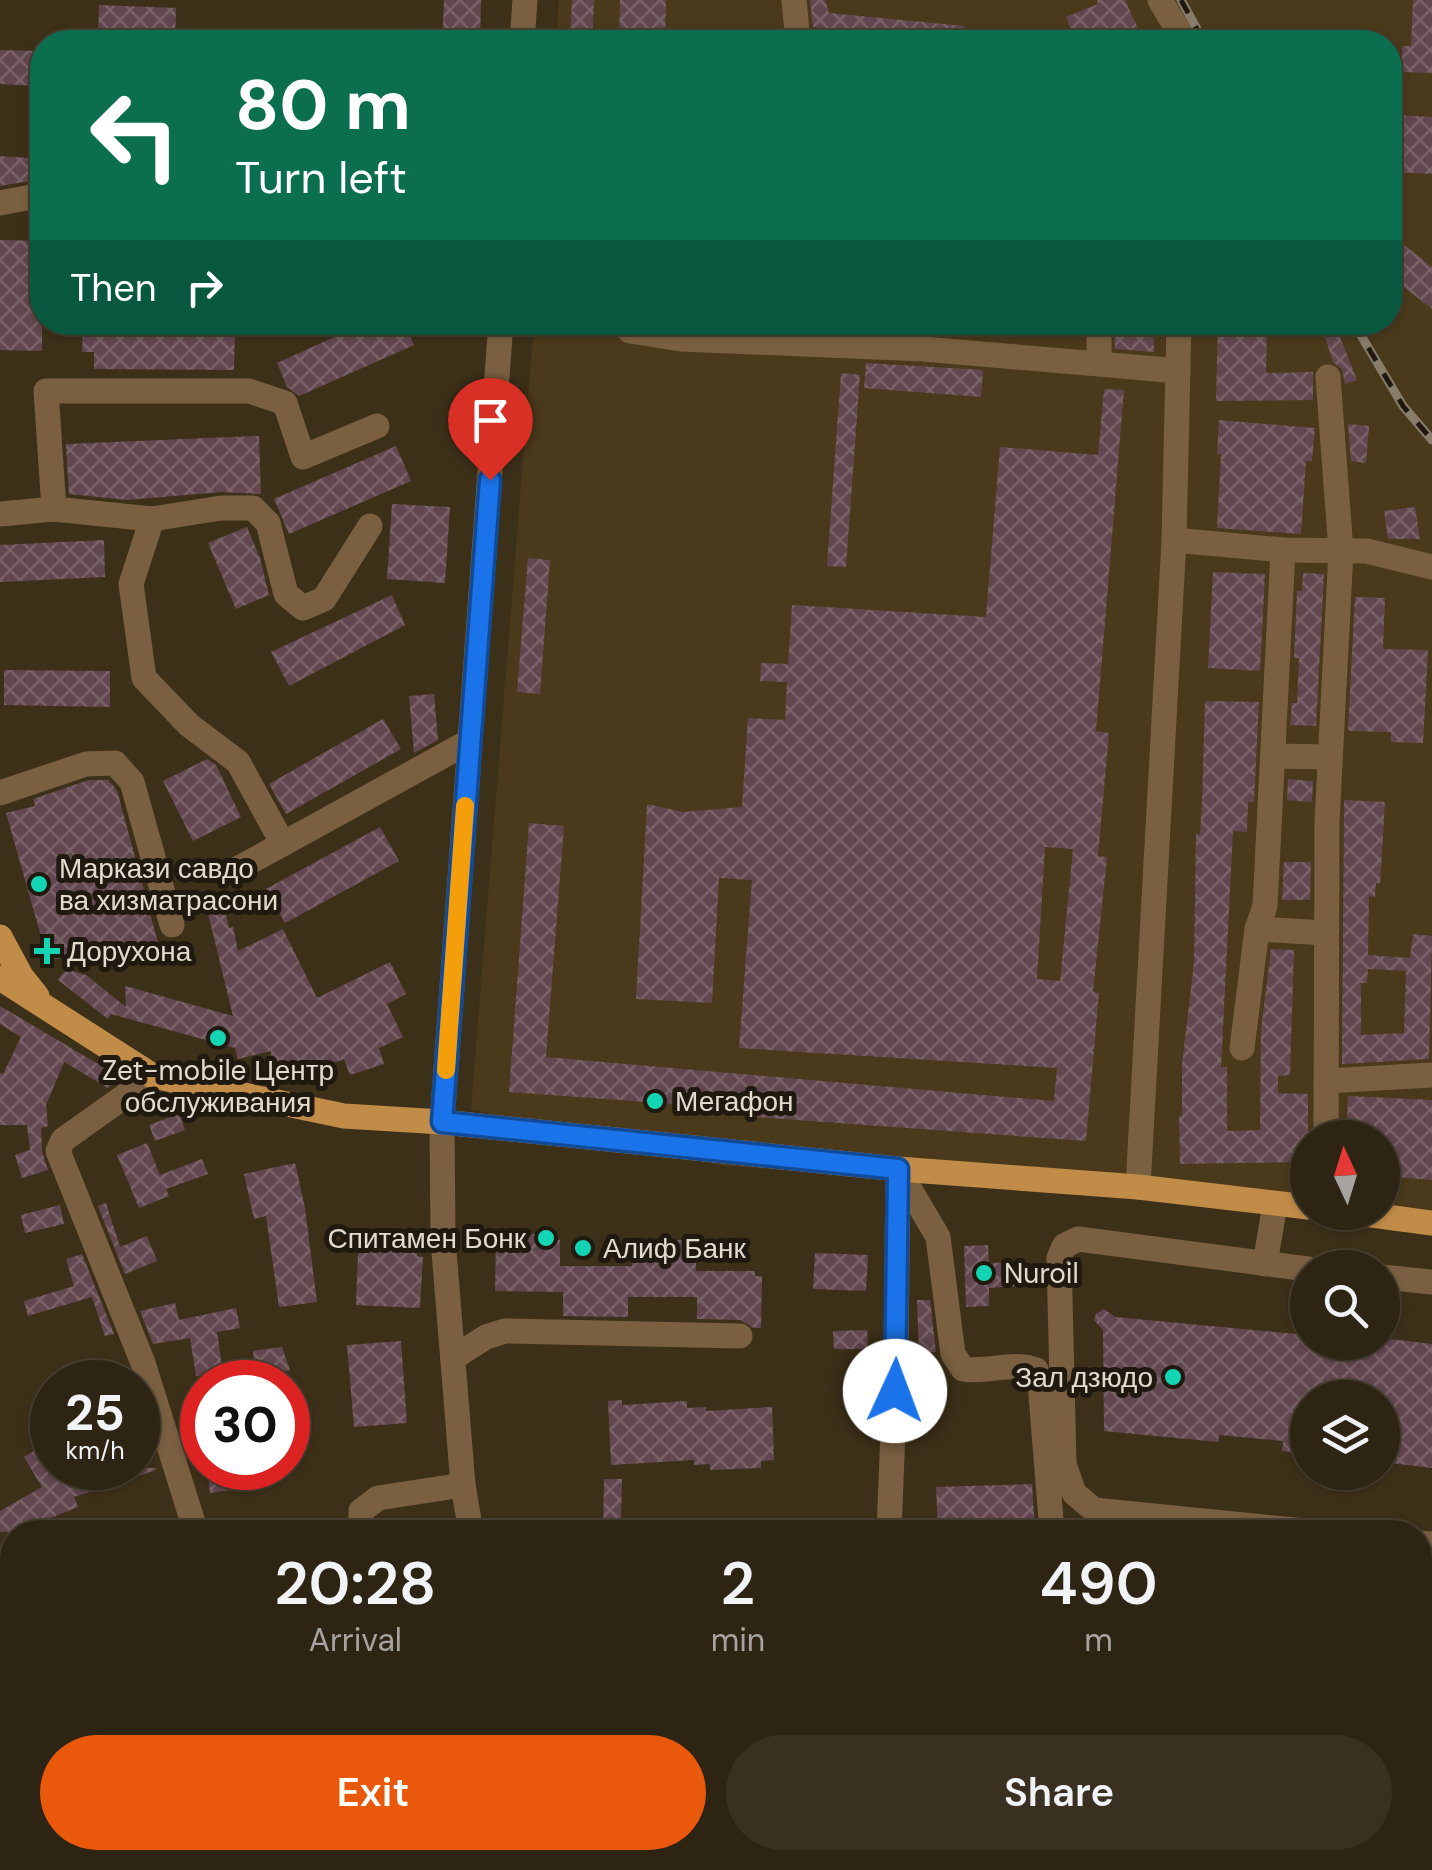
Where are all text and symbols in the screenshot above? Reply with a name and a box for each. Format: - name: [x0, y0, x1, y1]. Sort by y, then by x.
- text: 80 m: [235, 60, 411, 151]
- icon: left: [70, 70, 200, 200]
- text: Turn left: [235, 148, 407, 207]
- icon: right: [177, 260, 232, 315]
- text: Then: [70, 263, 157, 313]
- pin: [448, 378, 533, 481]
- icon: arrive: [463, 393, 518, 448]
- place label: Маркази савдо ва хизматрасони: [59, 850, 278, 919]
- marker: Маркази савдо ва хизматрасони: [28, 873, 50, 895]
- place label: Дорухона: [67, 933, 192, 970]
- marker: Дорухона: [36, 940, 58, 962]
- marker: Zet-mobile Центр обслуживания: [207, 1027, 229, 1049]
- place label: Zet-mobile Центр обслуживания: [102, 1052, 334, 1121]
- place label: Мегафон: [675, 1083, 793, 1120]
- marker: Мегафон: [644, 1090, 666, 1112]
- north arrow: [1290, 1120, 1400, 1230]
- map controls: [1290, 1120, 1400, 1490]
- place label: Спитамен Бонк: [328, 1220, 527, 1257]
- marker: Спитамен Бонк: [535, 1227, 557, 1249]
- place label: Алиф Банк: [603, 1230, 747, 1267]
- marker: Алиф Банк: [572, 1237, 594, 1259]
- button: search: [1290, 1250, 1400, 1360]
- place label: Nuroil: [1004, 1255, 1079, 1292]
- marker: Nuroil: [973, 1262, 995, 1284]
- position arrow: [843, 1339, 947, 1443]
- place label: Зал дзюдо: [1015, 1359, 1153, 1396]
- speed limit sign: 30: [180, 1360, 310, 1490]
- marker: Зал дзюдо: [1162, 1366, 1184, 1388]
- text: 25: [65, 1380, 125, 1446]
- button: layers: [1290, 1380, 1400, 1490]
- text: km/h: [65, 1434, 125, 1467]
- text: 20:28: [274, 1544, 436, 1623]
- text: 2: [721, 1544, 755, 1623]
- text: 490: [1040, 1544, 1158, 1623]
- text: Arrival: [309, 1619, 402, 1661]
- text: min: [711, 1619, 765, 1661]
- text: m: [1084, 1619, 1113, 1661]
- button: Exit: [40, 1735, 706, 1850]
- button: Share: [726, 1735, 1392, 1850]

